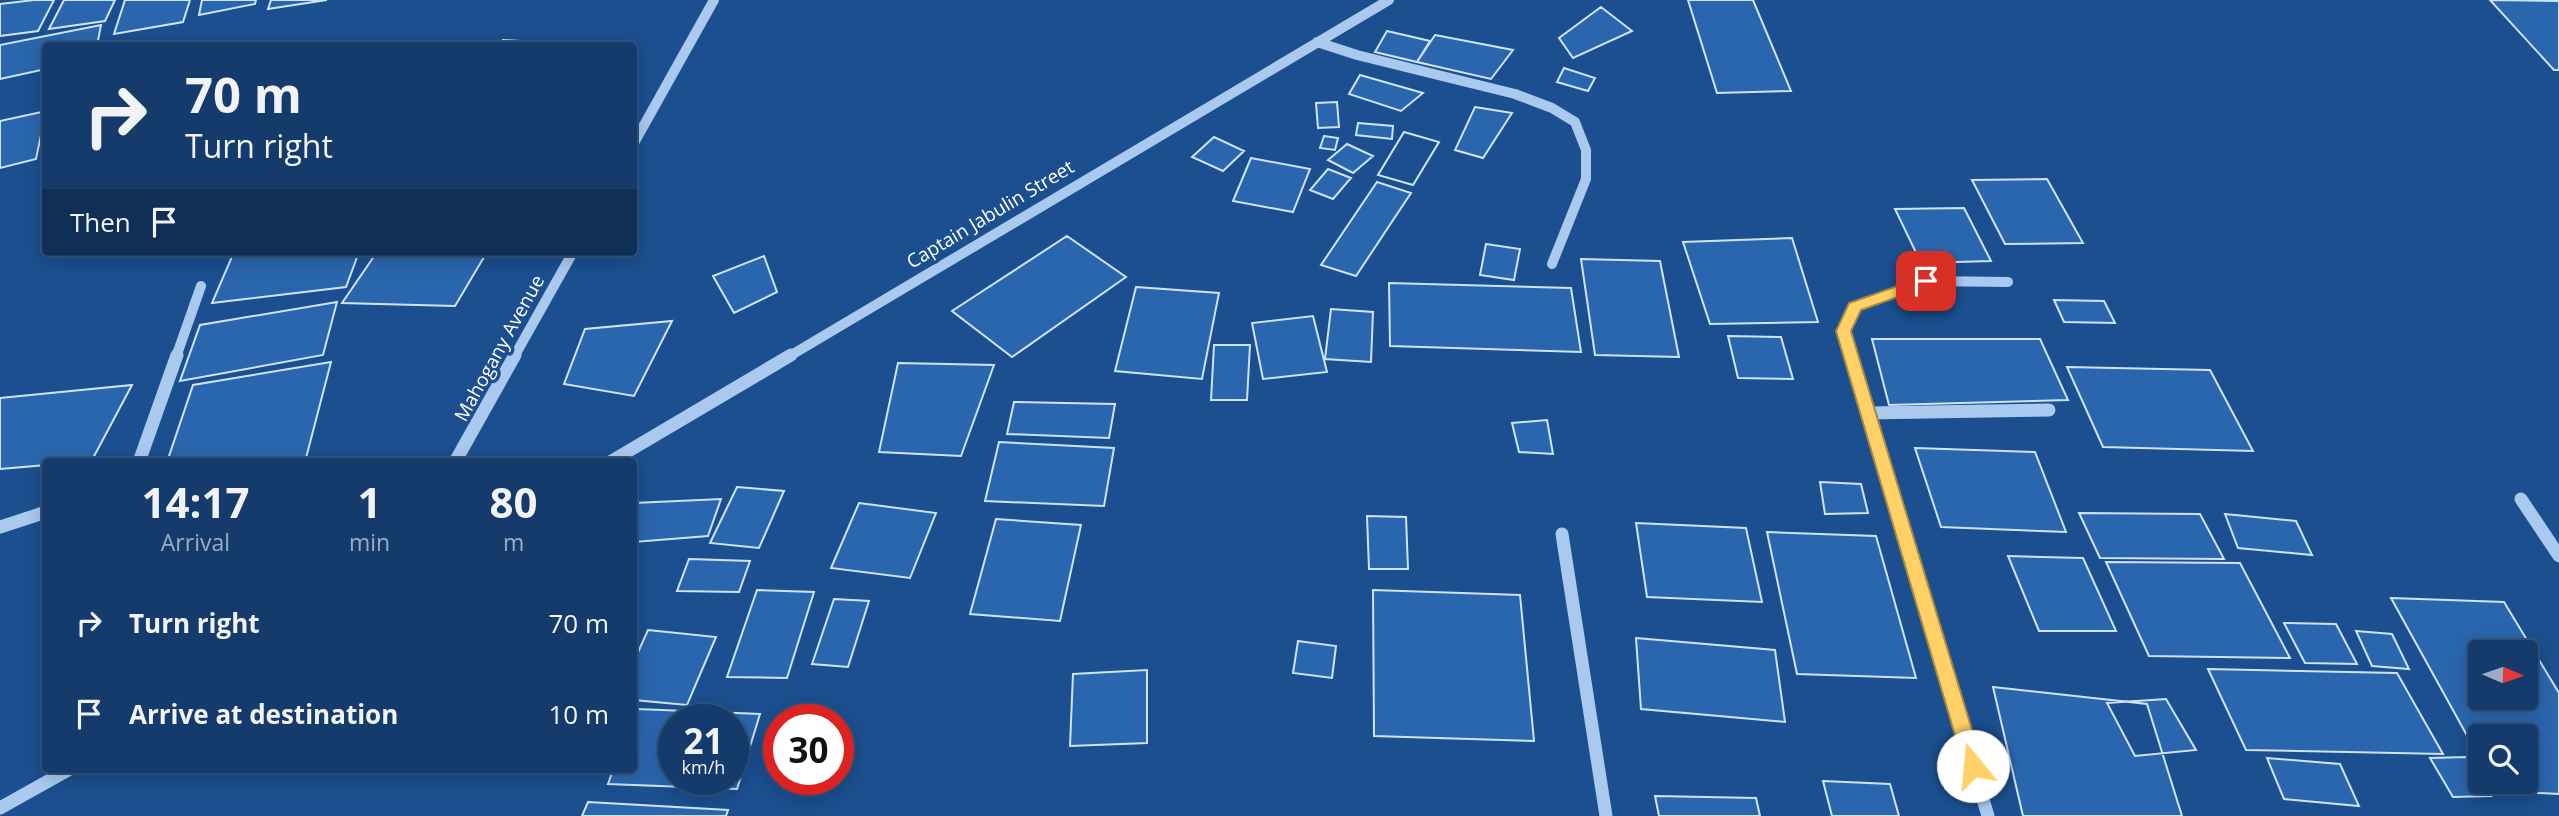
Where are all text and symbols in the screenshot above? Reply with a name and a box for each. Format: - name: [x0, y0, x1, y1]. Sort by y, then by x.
- text: 70 m: [185, 61, 302, 127]
- icon: right: [70, 70, 161, 161]
- text: Turn right: [185, 124, 333, 167]
- street label: Captain Jabulin Street: [901, 154, 1079, 274]
- icon: arrive: [145, 203, 183, 241]
- text: Then: [70, 204, 131, 240]
- pin: [1896, 251, 1956, 311]
- icon: arrive: [1907, 262, 1945, 300]
- street label: Mahogany Avenue: [448, 270, 550, 426]
- text: 14:17: [141, 473, 249, 530]
- text: 1: [357, 473, 382, 530]
- text: 80: [490, 473, 538, 530]
- text: Arrival: [161, 526, 230, 558]
- text: min: [349, 526, 390, 558]
- text: m: [503, 526, 524, 558]
- icon: right: [70, 604, 108, 642]
- text: Turn right: [129, 605, 260, 641]
- text: 70 m: [548, 605, 609, 641]
- north arrow: [2468, 640, 2538, 710]
- map controls: [2468, 640, 2538, 794]
- icon: arrive: [70, 695, 108, 733]
- text: Arrive at destination: [129, 696, 398, 732]
- text: 10 m: [548, 696, 609, 732]
- speed limit sign: 30: [763, 704, 854, 795]
- text: 21: [683, 717, 724, 764]
- button: search: [2468, 724, 2538, 794]
- position arrow: [1936, 729, 2010, 803]
- text: km/h: [682, 755, 725, 779]

